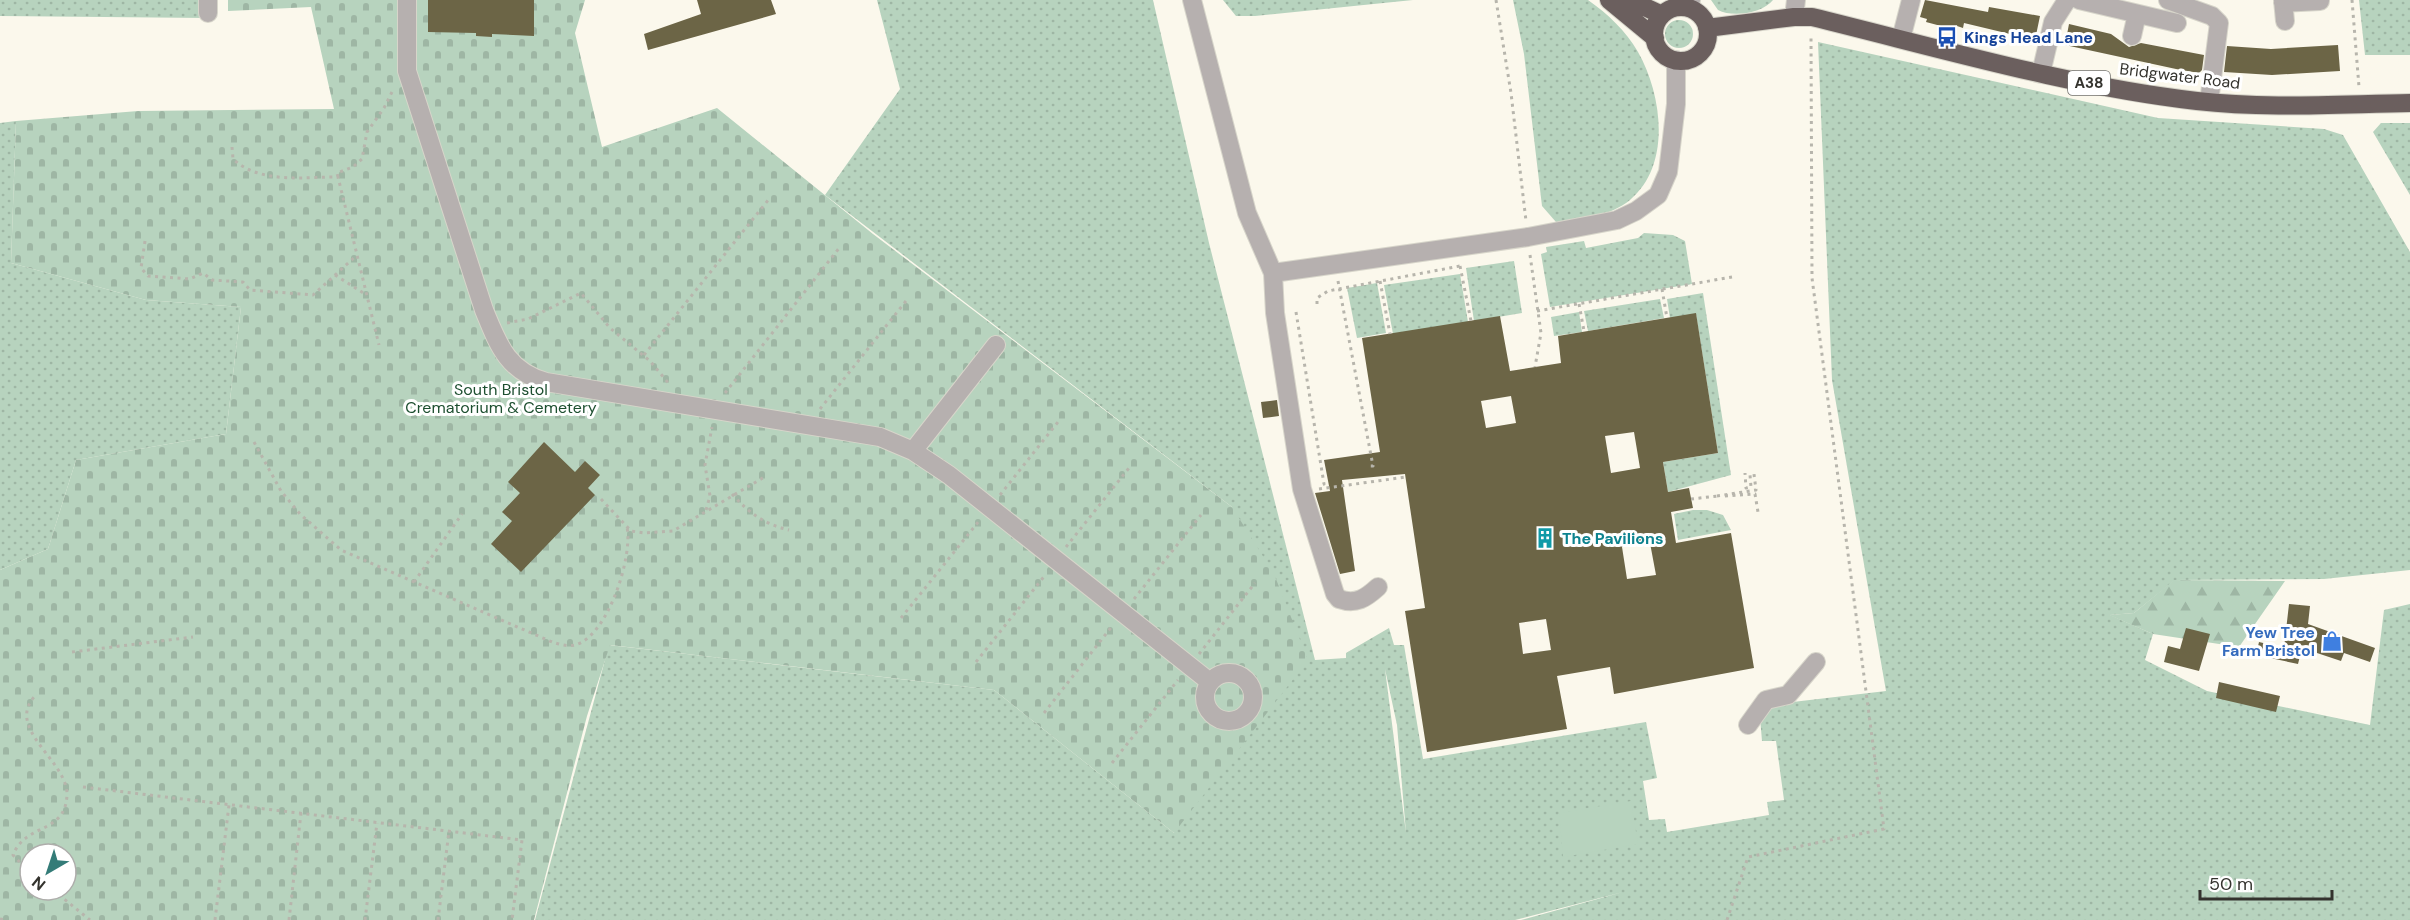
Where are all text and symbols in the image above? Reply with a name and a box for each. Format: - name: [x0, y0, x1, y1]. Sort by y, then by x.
- bus stop icon: Kings Head Lane: [1935, 25, 1959, 49]
- place label: Kings Head Lane: [1964, 27, 2093, 48]
- street label: Bridgwater Road: [2119, 58, 2241, 94]
- road number: A38: [2068, 71, 2110, 95]
- park label: South Bristol Crematorium & Cemetery: [405, 379, 597, 418]
- building icon: The Pavilions: [1533, 526, 1557, 550]
- place label: The Pavilions: [1562, 528, 1664, 549]
- place label: Yew Tree Farm Bristol: [2222, 622, 2315, 661]
- shop icon: Yew Tree Farm Bristol: [2320, 629, 2344, 653]
- north arrow: [18, 842, 78, 902]
- scale bar: [2200, 863, 2332, 901]
- text: N: [28, 871, 50, 895]
- text: 50 m: [2209, 872, 2253, 896]

